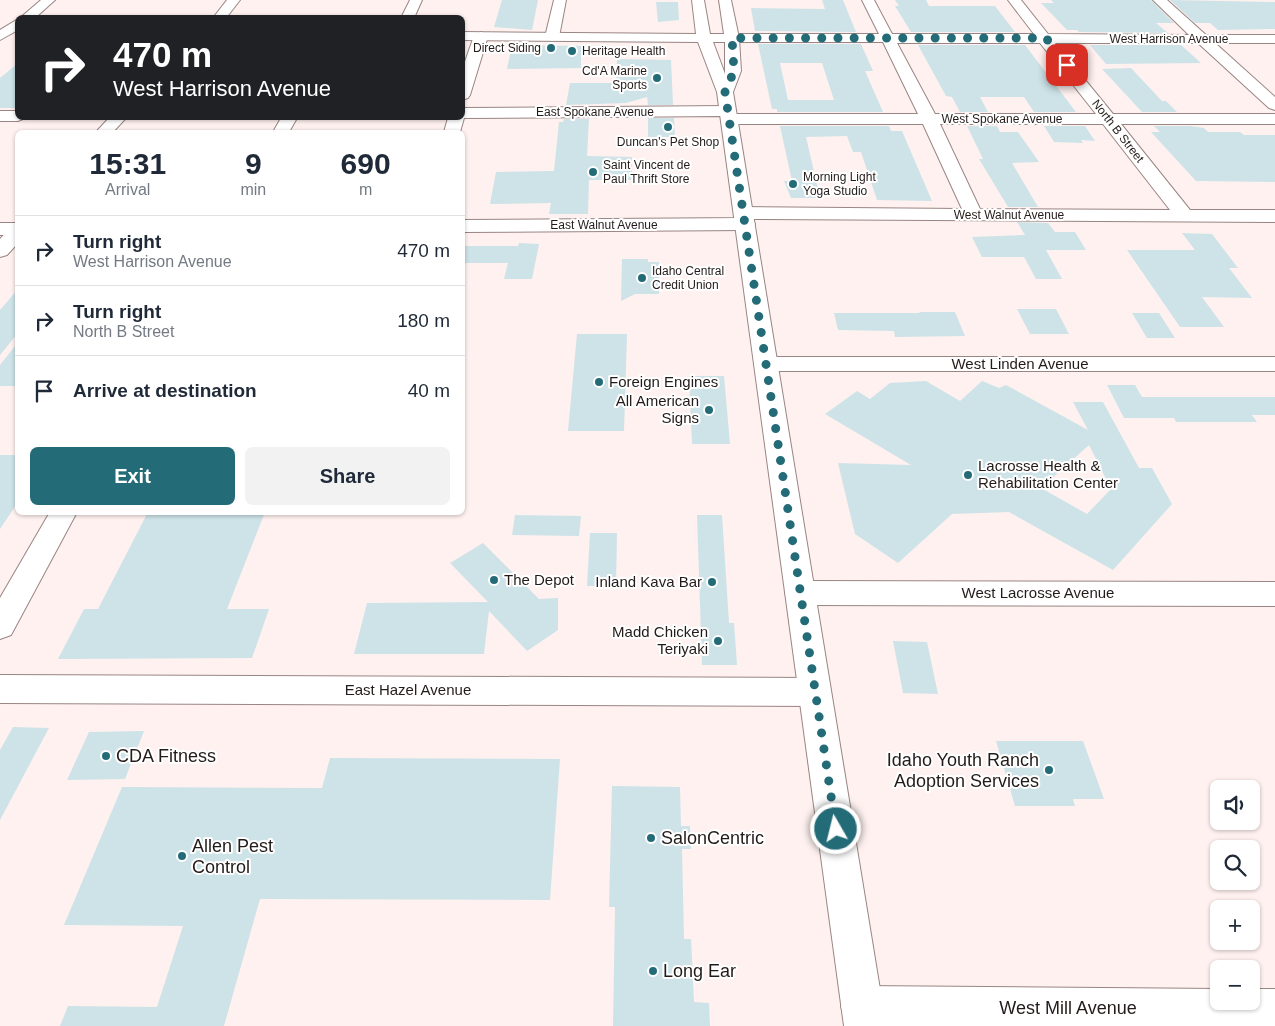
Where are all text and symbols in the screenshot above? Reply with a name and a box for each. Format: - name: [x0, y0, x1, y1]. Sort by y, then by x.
- street label: West Harrison Avenue: [1110, 32, 1229, 46]
- icon: right: [30, 35, 95, 100]
- text: 470 m: [113, 35, 212, 74]
- place label: Direct Siding: [473, 41, 541, 55]
- marker: Direct Siding: [545, 42, 557, 54]
- place label: Heritage Health: [582, 44, 665, 58]
- pin: [1046, 44, 1088, 86]
- marker: Heritage Health: [566, 45, 578, 57]
- icon: arrive: [1053, 51, 1081, 79]
- place label: Cd'A Marine Sports: [582, 64, 647, 92]
- marker: Cd'A Marine Sports: [651, 72, 663, 84]
- text: West Harrison Avenue: [113, 76, 331, 101]
- street label: North B Street: [1089, 97, 1147, 166]
- street label: East Spokane Avenue: [536, 105, 654, 119]
- street label: West Spokane Avenue: [942, 112, 1063, 126]
- marker: Duncan's Pet Shop: [662, 121, 674, 133]
- place label: Duncan's Pet Shop: [617, 135, 720, 149]
- text: 15:31: [89, 147, 166, 180]
- text: 9: [245, 147, 262, 180]
- text: 690: [341, 147, 391, 180]
- place label: Saint Vincent de Paul Thrift Store: [603, 158, 691, 186]
- marker: Saint Vincent de Paul Thrift Store: [587, 166, 599, 178]
- place label: Morning Light Yoga Studio: [803, 170, 876, 198]
- marker: Morning Light Yoga Studio: [787, 178, 799, 190]
- text: Arrival: [105, 181, 150, 198]
- text: min: [240, 181, 266, 198]
- text: m: [359, 181, 372, 198]
- street label: West Walnut Avenue: [954, 208, 1065, 222]
- street label: East Walnut Avenue: [550, 218, 658, 232]
- text: Turn right: [73, 231, 161, 252]
- icon: right: [30, 237, 58, 265]
- text: 470 m: [397, 240, 450, 261]
- text: West Harrison Avenue: [73, 253, 232, 270]
- place label: Idaho Central Credit Union: [652, 264, 724, 292]
- marker: Idaho Central Credit Union: [636, 272, 648, 284]
- text: Turn right: [73, 301, 161, 322]
- icon: right: [30, 307, 58, 335]
- text: 180 m: [397, 310, 450, 331]
- text: North B Street: [73, 323, 174, 340]
- street label: West Linden Avenue: [951, 355, 1089, 372]
- place label: Foreign Engines: [609, 373, 718, 390]
- marker: Foreign Engines: [593, 376, 605, 388]
- icon: arrive: [30, 377, 58, 405]
- text: Arrive at destination: [73, 380, 257, 401]
- text: 40 m: [408, 380, 450, 401]
- place label: All American Signs: [616, 392, 699, 426]
- marker: All American Signs: [703, 404, 715, 416]
- button: Exit: [30, 447, 235, 505]
- button: Share: [245, 447, 450, 505]
- place label: Lacrosse Health & Rehabilitation Center: [978, 457, 1118, 491]
- marker: Lacrosse Health & Rehabilitation Center: [962, 469, 974, 481]
- place label: The Depot: [504, 571, 575, 588]
- place label: Inland Kava Bar: [595, 573, 702, 590]
- marker: The Depot: [488, 574, 500, 586]
- marker: Inland Kava Bar: [706, 576, 718, 588]
- street label: West Lacrosse Avenue: [962, 584, 1114, 601]
- place label: Madd Chicken Teriyaki: [612, 623, 708, 657]
- marker: Madd Chicken Teriyaki: [712, 635, 724, 647]
- street label: East Hazel Avenue: [345, 681, 471, 698]
- place label: CDA Fitness: [116, 746, 216, 766]
- marker: CDA Fitness: [100, 750, 112, 762]
- place label: Idaho Youth Ranch Adoption Services: [887, 750, 1039, 791]
- marker: Idaho Youth Ranch Adoption Services: [1043, 764, 1055, 776]
- map controls: [1210, 780, 1260, 1010]
- button: sound: [1210, 780, 1260, 830]
- position arrow: [809, 802, 861, 854]
- place label: SalonCentric: [661, 828, 764, 848]
- marker: SalonCentric: [645, 832, 657, 844]
- place label: Allen Pest Control: [192, 836, 273, 877]
- button: search: [1210, 840, 1260, 890]
- marker: Allen Pest Control: [176, 850, 188, 862]
- button: +: [1210, 900, 1260, 950]
- button: −: [1210, 960, 1260, 1010]
- place label: Long Ear: [663, 961, 736, 981]
- marker: Long Ear: [647, 965, 659, 977]
- street label: West Mill Avenue: [999, 998, 1137, 1018]

